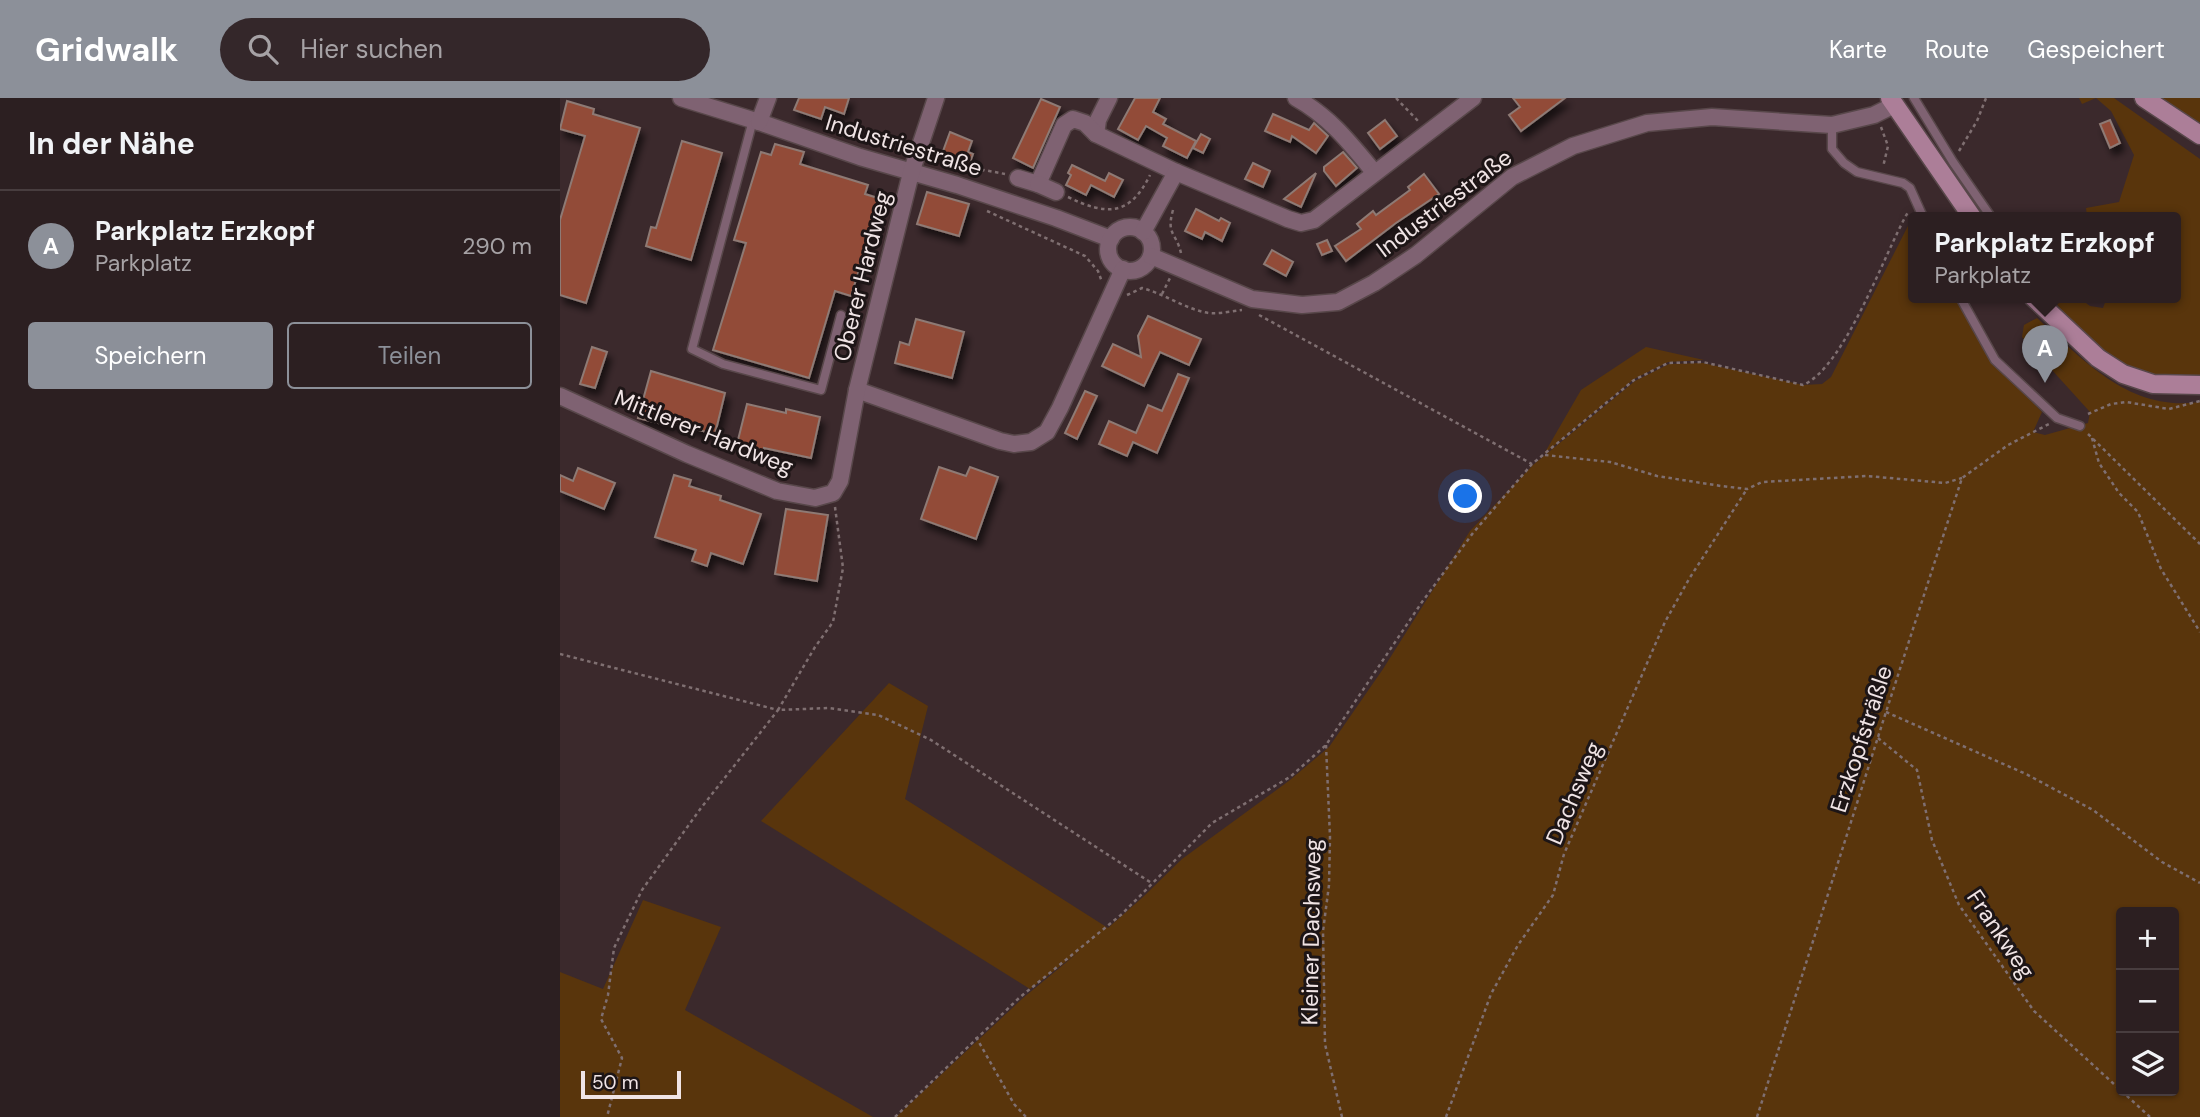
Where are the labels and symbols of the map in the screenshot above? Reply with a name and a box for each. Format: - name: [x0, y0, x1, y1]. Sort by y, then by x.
- street label: Industriestraße: [822, 107, 986, 183]
- street label: Industriestraße: [1370, 142, 1518, 264]
- street label: Oberer Hardweg: [826, 187, 898, 364]
- pin: A: [2022, 325, 2068, 383]
- street label: Mittlerer Hardweg: [610, 382, 798, 482]
- your location: [1448, 479, 1482, 513]
- street label: Erzkopfsträßle: [1823, 662, 1899, 816]
- street label: Dachsweg: [1539, 737, 1609, 849]
- street label: Kleiner Dachsweg: [1294, 838, 1328, 1026]
- street label: Frankweg: [1960, 884, 2042, 984]
- scale bar: [581, 1068, 681, 1100]

